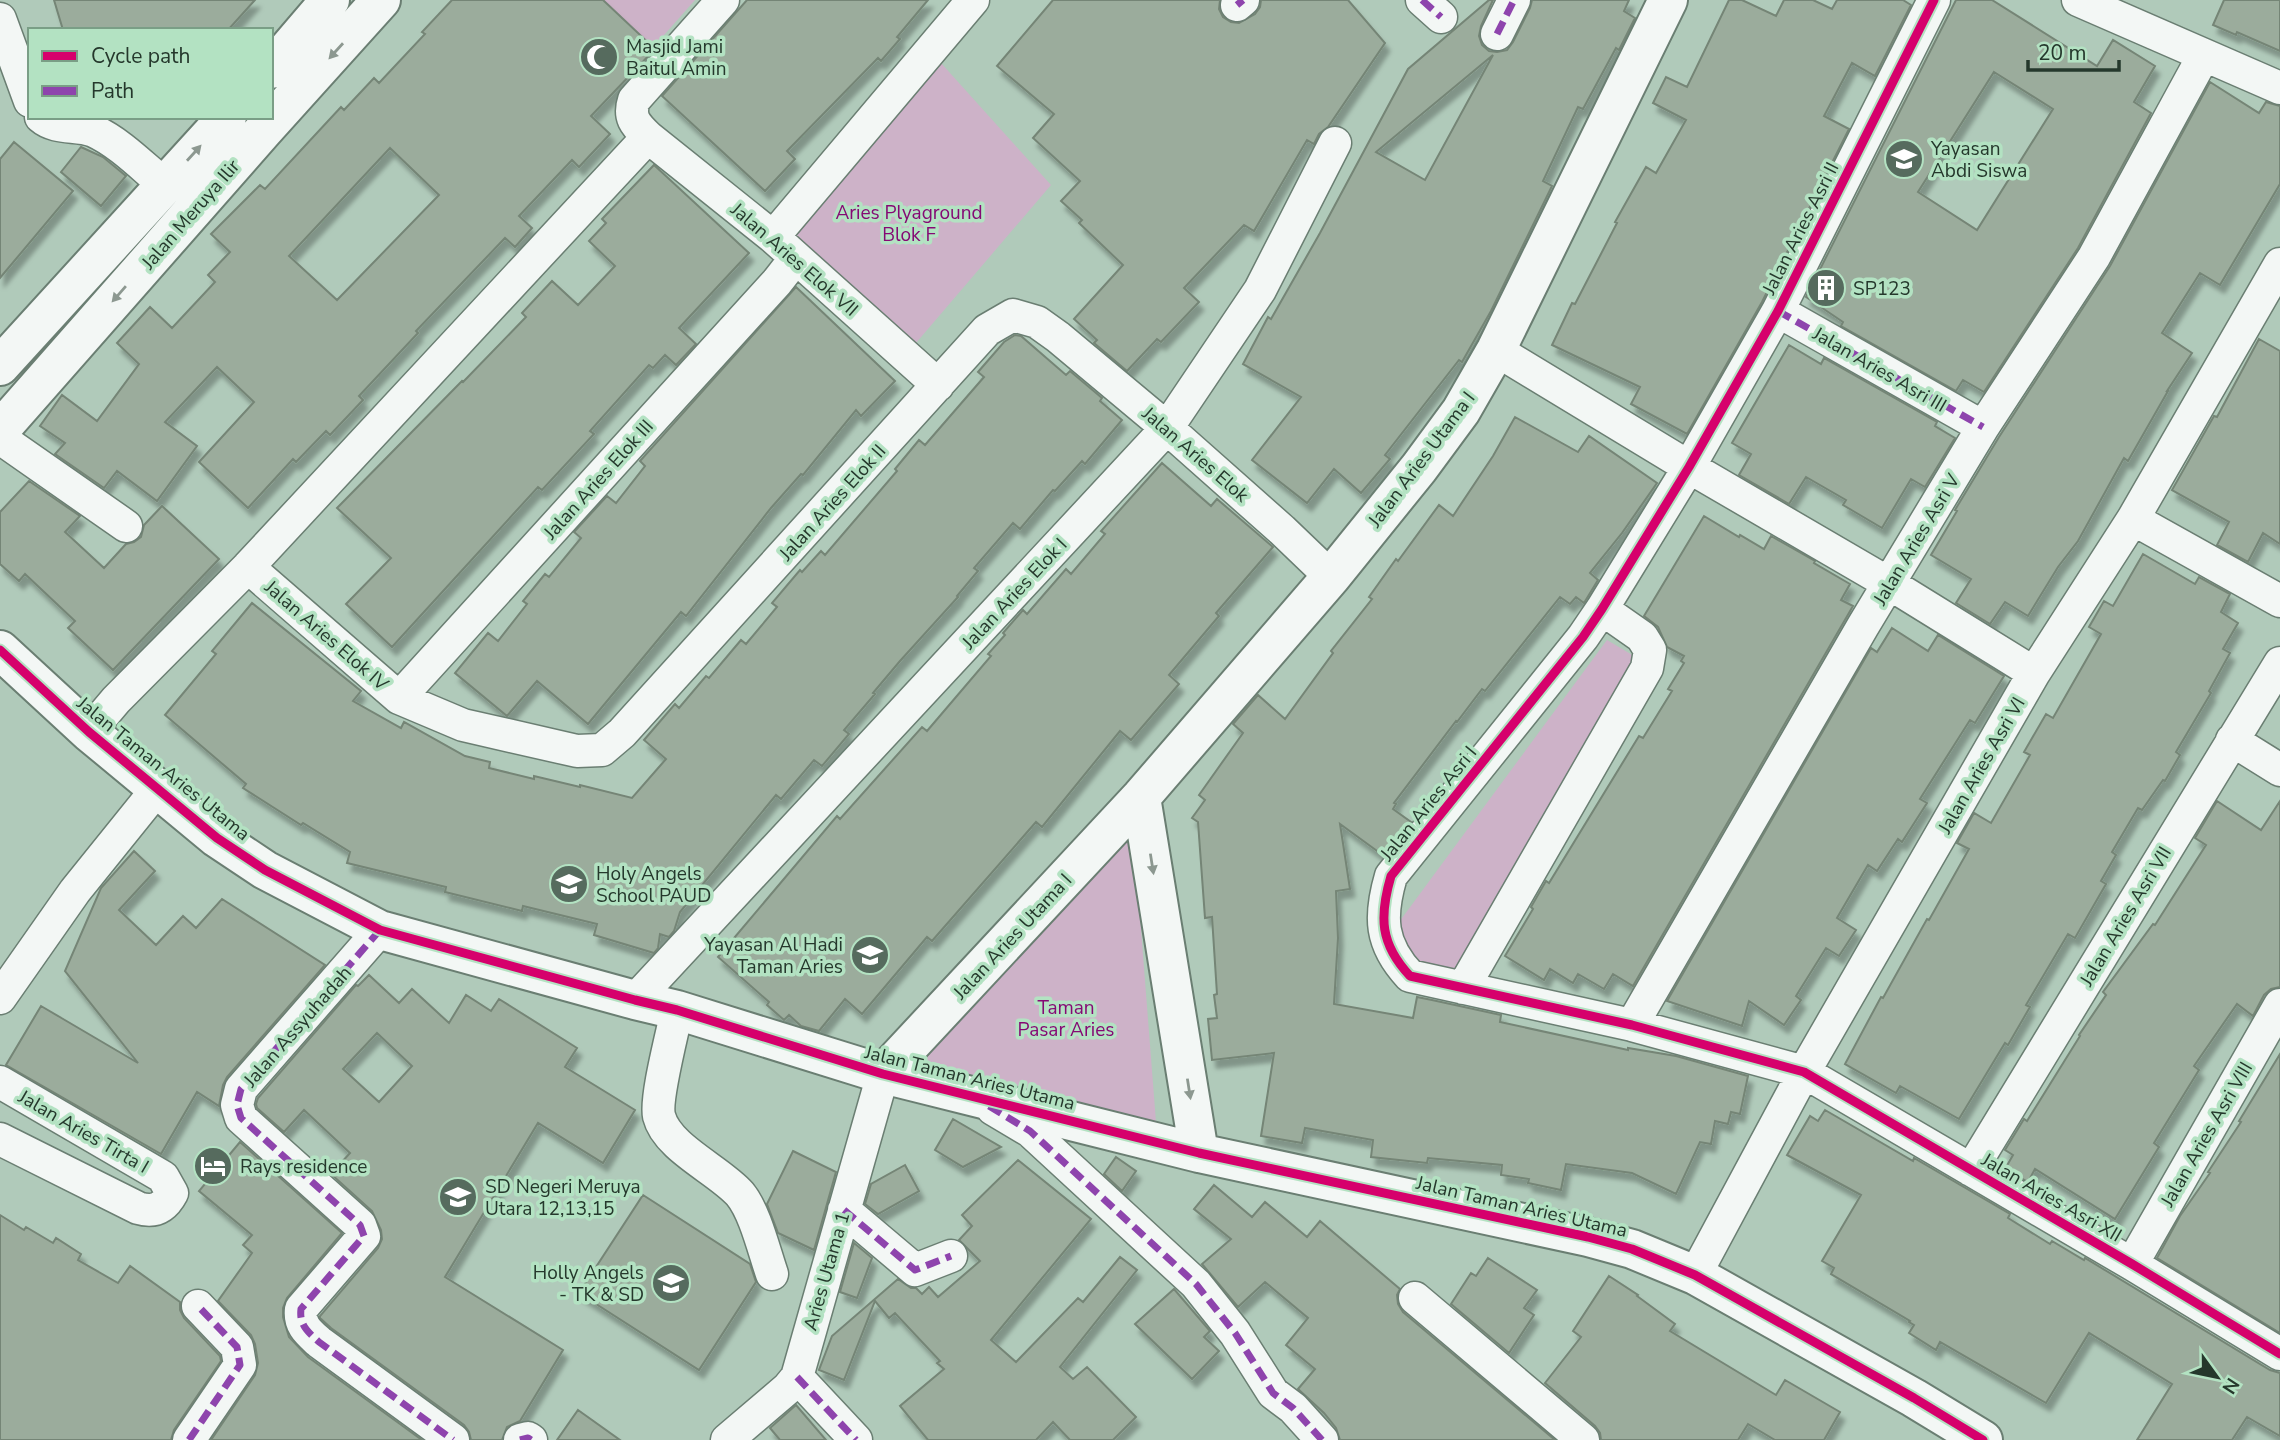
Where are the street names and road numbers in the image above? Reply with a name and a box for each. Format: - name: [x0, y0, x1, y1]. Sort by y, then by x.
- street label: Jalan Meruya Ilir: [135, 154, 246, 276]
- street label: Jalan Aries Asri II: [1756, 158, 1845, 300]
- street label: Jalan Aries Elok VII: [724, 196, 864, 322]
- street label: Jalan Aries Asri III: [1807, 321, 1951, 419]
- street label: Jalan Aries Utama I: [1362, 387, 1481, 533]
- street label: Jalan Aries Elok: [1136, 401, 1255, 509]
- street label: Jalan Aries Elok III: [537, 414, 660, 546]
- street label: Jalan Aries Elok II: [773, 439, 892, 567]
- street label: Jalan Aries Asri V: [1867, 468, 1967, 611]
- street label: Jalan Aries Elok I: [956, 532, 1073, 656]
- street label: Jalan Aries Elok IV: [258, 574, 395, 697]
- street label: Jalan Taman Aries Utama: [71, 690, 255, 847]
- street label: Jalan Aries Asri VI: [1932, 692, 2032, 839]
- street label: Jalan Aries Asri I: [1374, 741, 1483, 867]
- street label: Jalan Aries Asri VII: [2073, 842, 2178, 992]
- street label: Jalan Aries Utama I: [947, 868, 1078, 1006]
- street label: Jalan Assyuhadah: [237, 961, 358, 1094]
- street label: Jalan Taman Aries Utama: [861, 1039, 1078, 1117]
- street label: Jalan Aries Asri VIII: [2154, 1057, 2259, 1213]
- street label: Jalan Aries Tirta I: [13, 1084, 153, 1180]
- street label: Jalan Aries Asri XII: [1976, 1147, 2126, 1249]
- street label: Jalan Taman Aries Utama: [1413, 1170, 1630, 1244]
- street label: Aries Utama 1: [798, 1209, 856, 1334]

